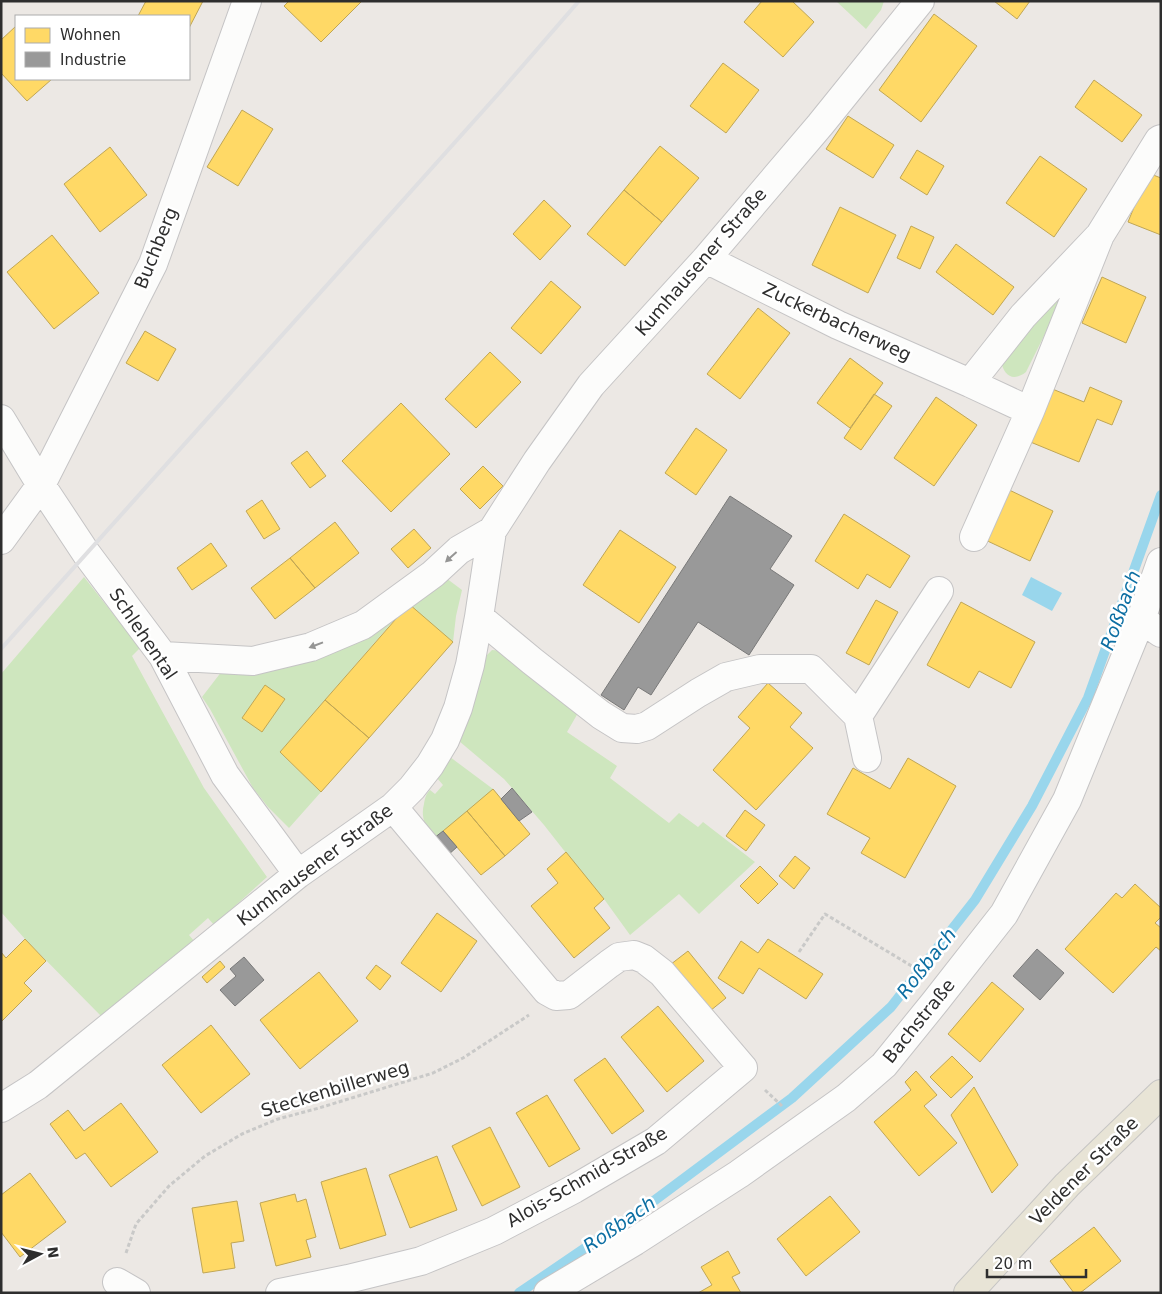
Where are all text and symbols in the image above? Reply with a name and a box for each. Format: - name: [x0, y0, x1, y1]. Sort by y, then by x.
- legend: [15, 15, 190, 80]
- text: Wohnen: [60, 26, 121, 44]
- text: Industrie: [60, 51, 126, 69]
- street label: Kumhausener Straße: [631, 183, 771, 340]
- street label: Buchberg: [130, 204, 181, 292]
- street label: Zuckerbacherweg: [760, 278, 915, 365]
- one-way arrow: [446, 551, 458, 563]
- water label: Roßbach: [1095, 567, 1145, 653]
- street label: Schlehental: [105, 584, 182, 683]
- one-way arrow: [308, 641, 323, 649]
- street label: Kumhausener Straße: [233, 799, 397, 930]
- water label: Roßbach: [892, 924, 960, 1002]
- street label: Bachstraße: [878, 974, 959, 1067]
- street label: Steckenbillerweg: [258, 1056, 411, 1121]
- street label: Veldener Straße: [1025, 1112, 1142, 1229]
- street label: Alois-Schmid-Straße: [503, 1122, 671, 1231]
- water label: Roßbach: [579, 1191, 659, 1257]
- north arrow: [15, 1229, 65, 1279]
- text: N: [44, 1246, 62, 1259]
- scale bar: [987, 1246, 1086, 1278]
- text: 20 m: [994, 1255, 1032, 1273]

